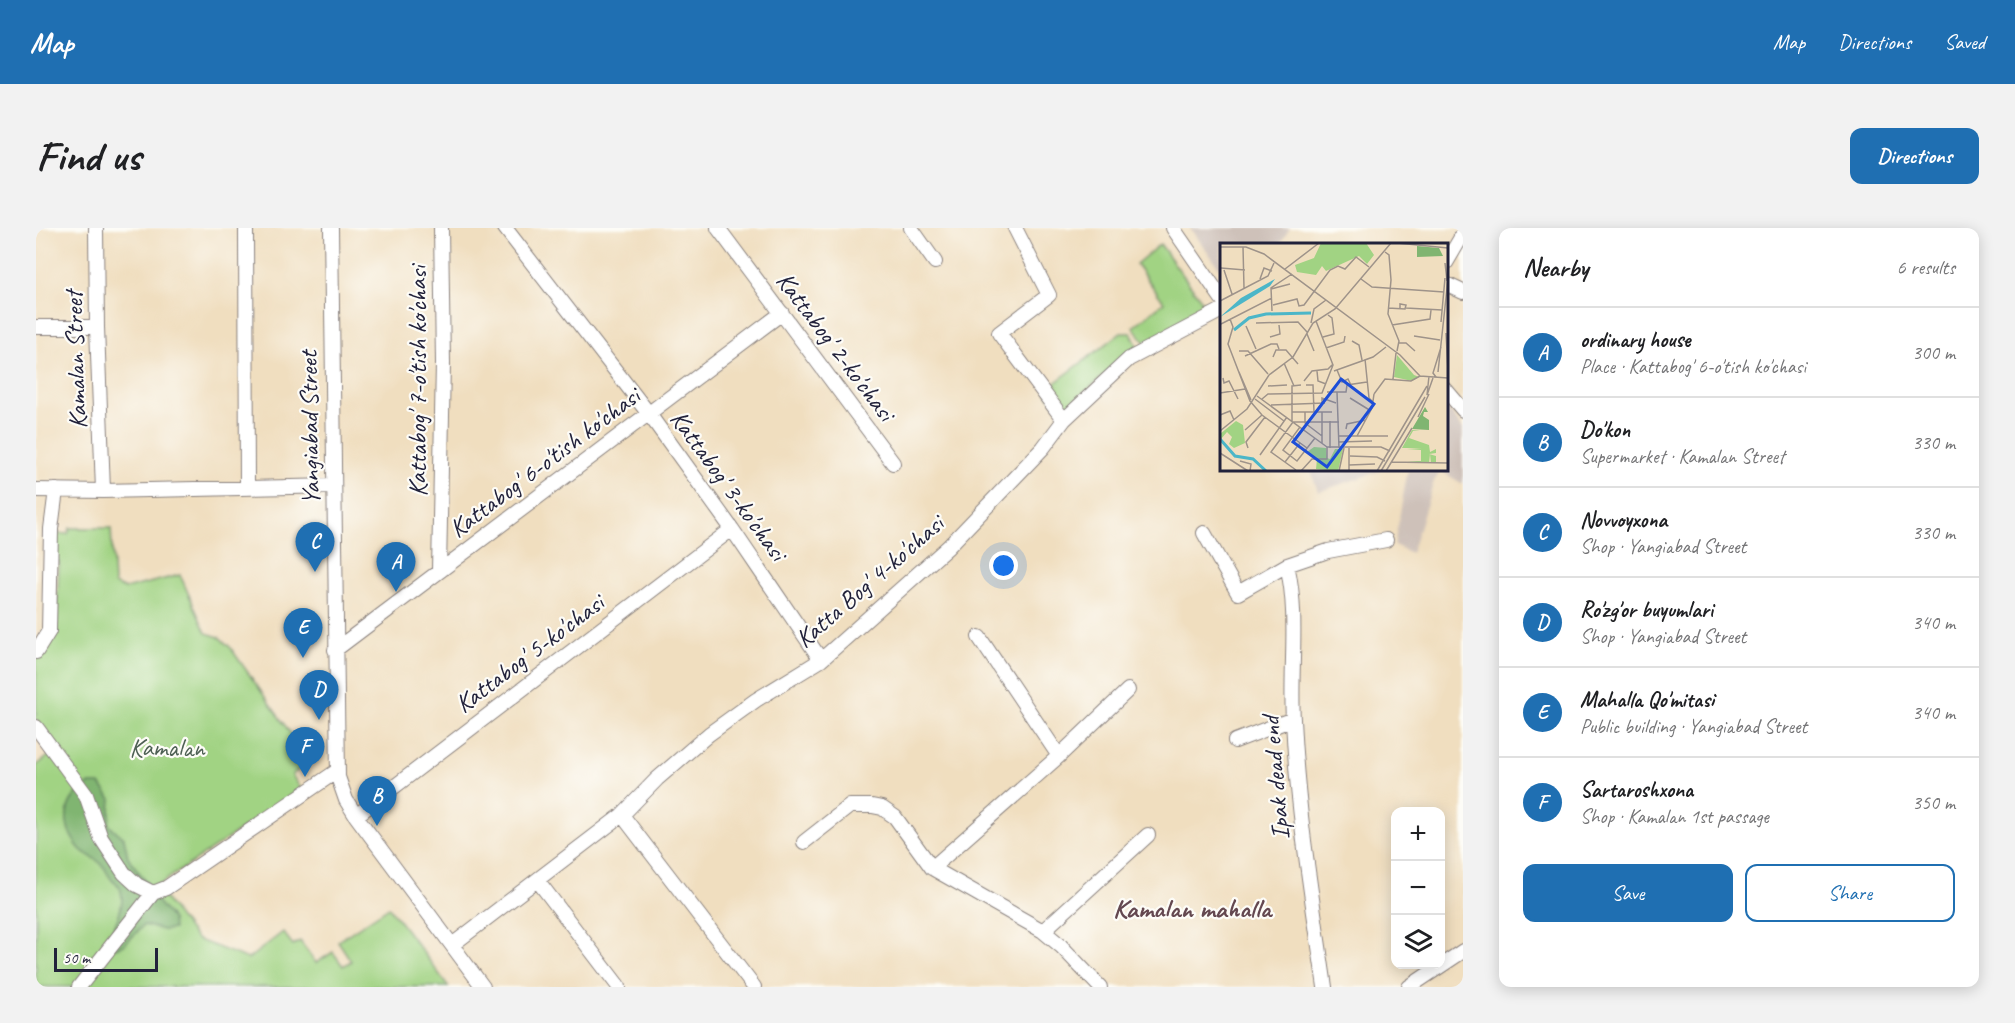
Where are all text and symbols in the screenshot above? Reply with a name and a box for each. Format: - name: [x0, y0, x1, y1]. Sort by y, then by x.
- text: Map: [30, 25, 73, 60]
- text: Map: [1773, 29, 1805, 55]
- text: Directions: [1838, 29, 1911, 55]
- text: Saved: [1944, 29, 1985, 55]
- button: Directions: [1850, 128, 1979, 184]
- text: Find us: [36, 130, 141, 183]
- inset map: [1220, 243, 1448, 471]
- text: Nearby: [1523, 251, 1588, 284]
- text: 6 results: [1896, 255, 1955, 280]
- street label: Kattabog' 7-o'tish ko'chasi: [401, 262, 434, 496]
- street label: Kattabog' 2-ko'chasi: [769, 265, 904, 430]
- street label: Kamalan Street: [56, 287, 94, 429]
- text: ordinary house: [1580, 326, 1690, 354]
- text: A: [1537, 340, 1548, 365]
- text: 300 m: [1912, 340, 1955, 365]
- street label: Yangiabad Street: [292, 348, 327, 505]
- text: Place · Kattabog' 6-o'tish ko'chasi: [1580, 354, 1806, 379]
- street label: Kattabog' 6-o'tish ko'chasi: [442, 378, 649, 545]
- street label: Kattabog' 3-ko'chasi: [663, 403, 796, 570]
- text: Do'kon: [1580, 416, 1630, 444]
- text: B: [1537, 430, 1548, 455]
- text: 330 m: [1912, 430, 1955, 455]
- text: Supermarket · Kamalan Street: [1580, 444, 1785, 469]
- street label: Katta Bog' 4-ko'chasi: [788, 506, 953, 655]
- text: Novvoyxona: [1580, 506, 1667, 534]
- text: C: [1538, 520, 1547, 545]
- text: 330 m: [1912, 520, 1955, 545]
- pin: C: [296, 522, 334, 572]
- text: Shop · Yangiabad Street: [1580, 534, 1746, 559]
- pin: A: [376, 542, 416, 592]
- your location: [989, 551, 1018, 580]
- street label: Kattabog' 5-ko'chasi: [448, 585, 613, 720]
- text: Ro'zg'or buyumlari: [1580, 596, 1713, 624]
- pin: E: [284, 608, 322, 658]
- text: D: [1537, 610, 1548, 635]
- text: 340 m: [1912, 610, 1955, 635]
- text: Shop · Yangiabad Street: [1580, 624, 1746, 649]
- pin: D: [300, 670, 338, 720]
- text: Mahalla Qo'mitasi: [1580, 686, 1714, 714]
- text: E: [1537, 700, 1548, 725]
- text: 340 m: [1912, 700, 1955, 725]
- street label: Ipak dead end: [1253, 711, 1297, 841]
- text: Public building · Yangiabad Street: [1580, 714, 1807, 739]
- pin: F: [286, 728, 324, 777]
- park label: Kamalan: [129, 731, 206, 764]
- pin: B: [358, 776, 396, 826]
- text: Sartaroshxona: [1580, 776, 1693, 804]
- text: F: [1538, 790, 1547, 815]
- text: 350 m: [1912, 790, 1955, 815]
- text: Shop · Kamalan 1st passage: [1580, 804, 1769, 829]
- map controls: [1391, 807, 1445, 969]
- button: +: [1391, 807, 1445, 861]
- button: −: [1391, 861, 1445, 915]
- button: Save: [1523, 864, 1733, 922]
- button: Share: [1745, 864, 1955, 922]
- district label: Kamalan mahalla: [1113, 891, 1274, 925]
- button: layers: [1391, 915, 1445, 969]
- scale bar: [54, 945, 158, 972]
- text: 50 m: [63, 948, 90, 968]

